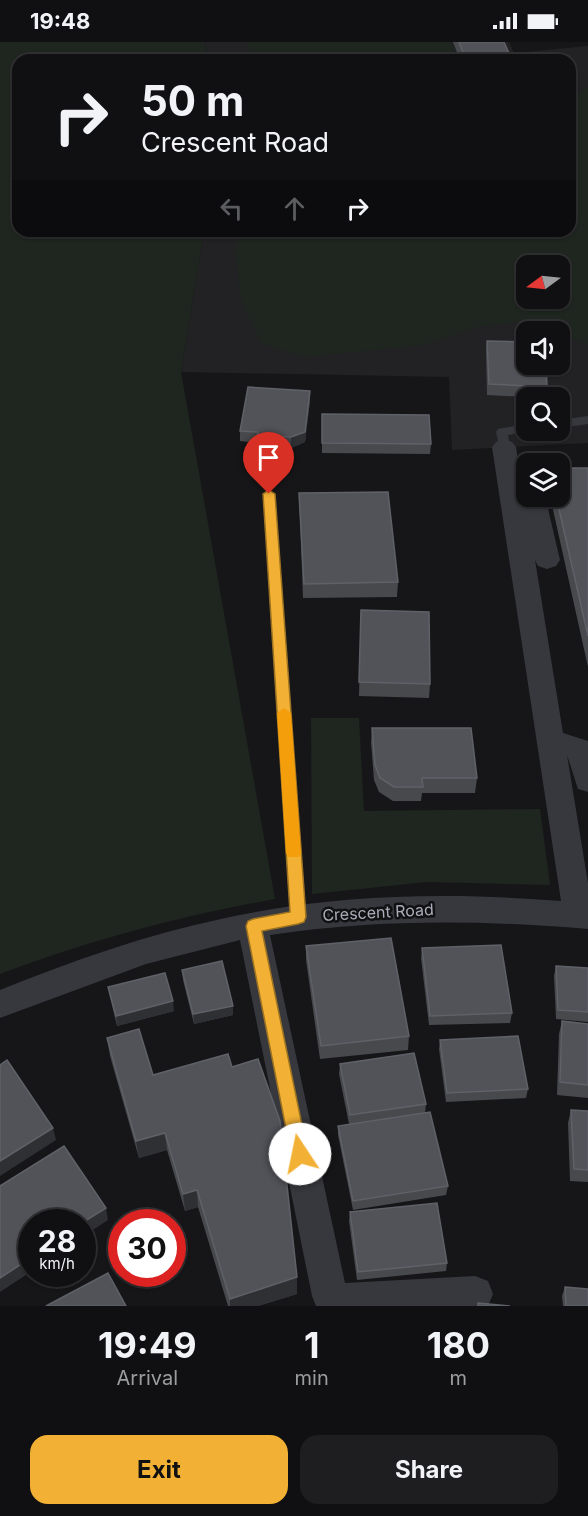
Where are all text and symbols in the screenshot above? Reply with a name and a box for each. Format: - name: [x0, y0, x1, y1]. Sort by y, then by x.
- text: 19:48: [30, 8, 90, 34]
- text: 50 m: [141, 75, 244, 126]
- icon: right: [42, 78, 120, 156]
- text: Crescent Road: [141, 126, 329, 159]
- icon: left: [215, 192, 248, 225]
- icon: ahead: [278, 192, 311, 225]
- icon: right: [341, 192, 374, 225]
- north arrow: [516, 255, 570, 309]
- map controls: [516, 255, 570, 507]
- button: sound: [516, 321, 570, 375]
- button: search: [516, 387, 570, 441]
- pin: [243, 432, 294, 494]
- icon: arrive: [252, 441, 285, 474]
- button: layers: [516, 453, 570, 507]
- street label: Crescent Road: [322, 899, 434, 925]
- position arrow: [268, 1122, 332, 1186]
- speed limit sign: 30: [108, 1209, 186, 1287]
- text: 28: [38, 1223, 76, 1259]
- text: km/h: [39, 1254, 75, 1273]
- text: 19:49: [98, 1323, 197, 1367]
- text: 1: [304, 1323, 319, 1367]
- text: 180: [427, 1323, 490, 1367]
- text: Arrival: [117, 1366, 178, 1390]
- text: min: [295, 1366, 329, 1390]
- text: m: [450, 1366, 467, 1390]
- button: Exit: [30, 1435, 288, 1504]
- button: Share: [300, 1435, 558, 1504]

